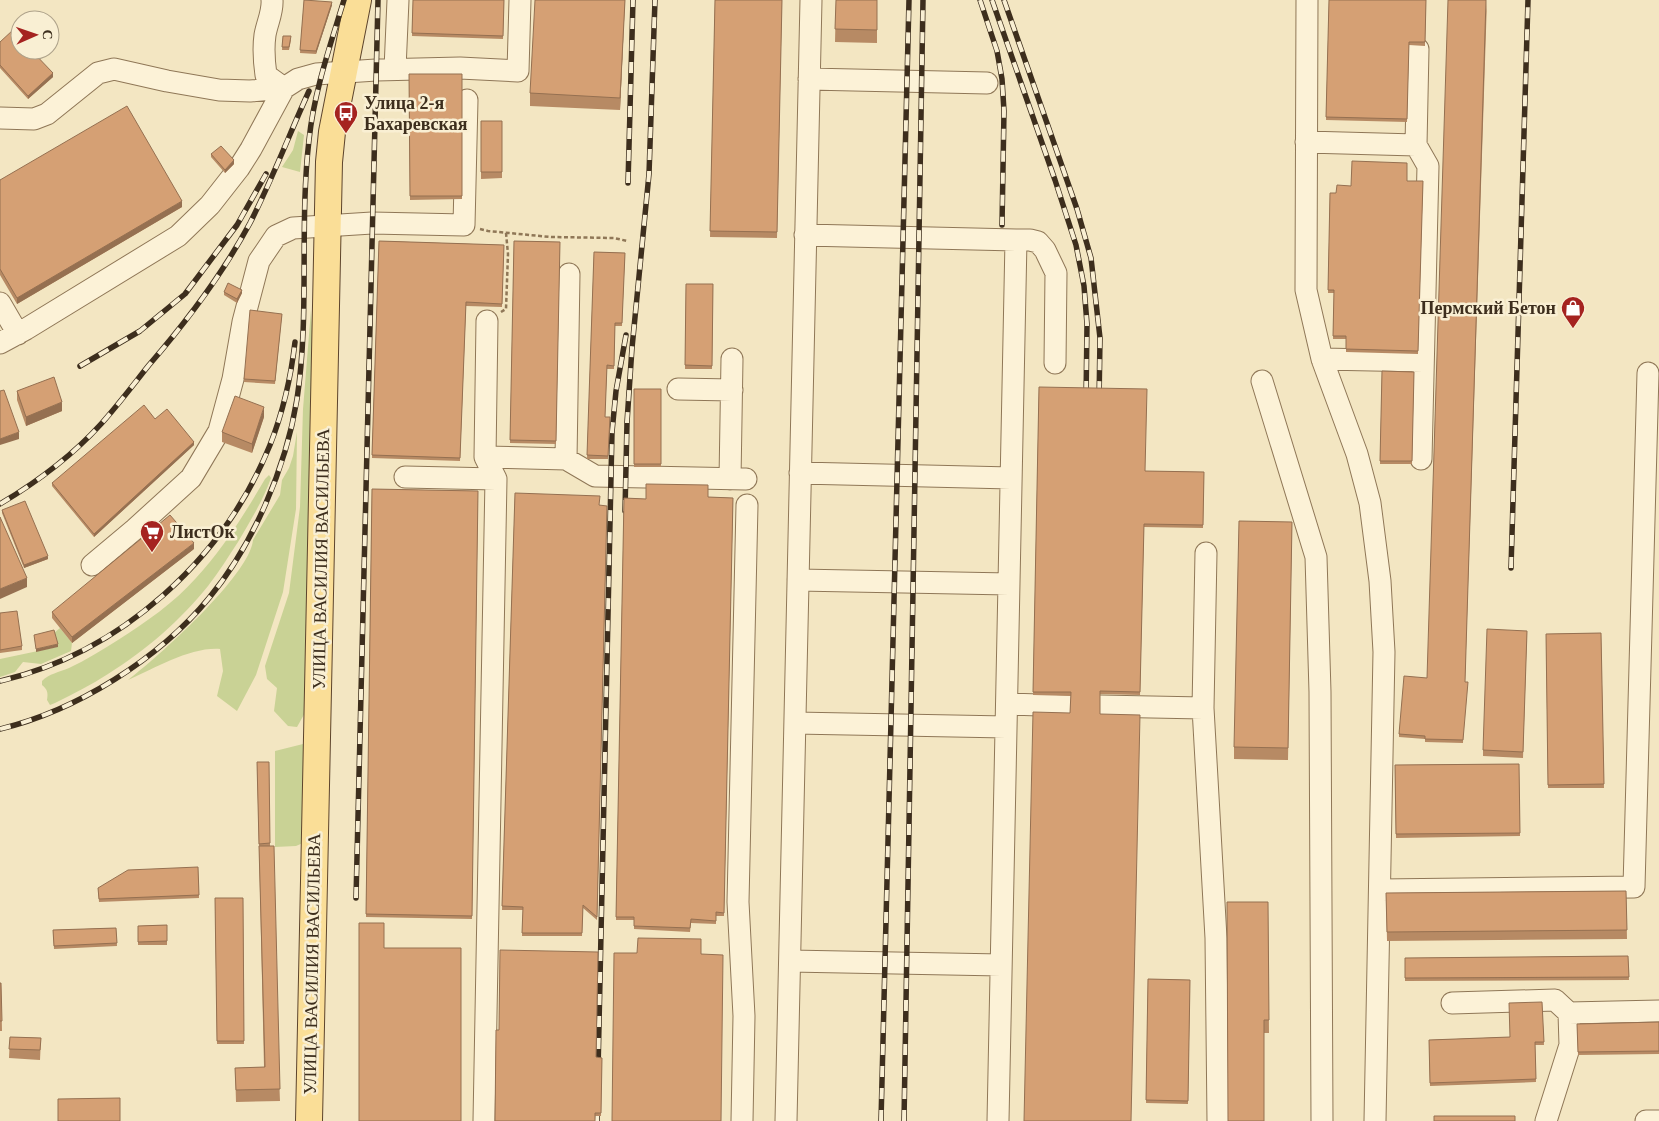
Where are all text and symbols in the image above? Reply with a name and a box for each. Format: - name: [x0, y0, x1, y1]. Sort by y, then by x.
- north arrow: [10, 10, 60, 60]
- text: С: [40, 29, 55, 40]
- place label: Улица 2-я Бахаревская: [364, 93, 468, 134]
- bus stop icon: Улица 2-я Бахаревская: [333, 100, 359, 134]
- shop icon: Пермский Бетон: [1560, 295, 1586, 329]
- place label: Пермский Бетон: [1421, 298, 1556, 318]
- street label: УЛИЦА ВАСИЛИЯ ВАСИЛЬЕВА: [309, 428, 333, 690]
- supermarket icon: ЛистОк: [139, 519, 165, 553]
- place label: ЛистОк: [170, 522, 236, 542]
- street label: УЛИЦА ВАСИЛИЯ ВАСИЛЬЕВА: [300, 833, 324, 1095]

